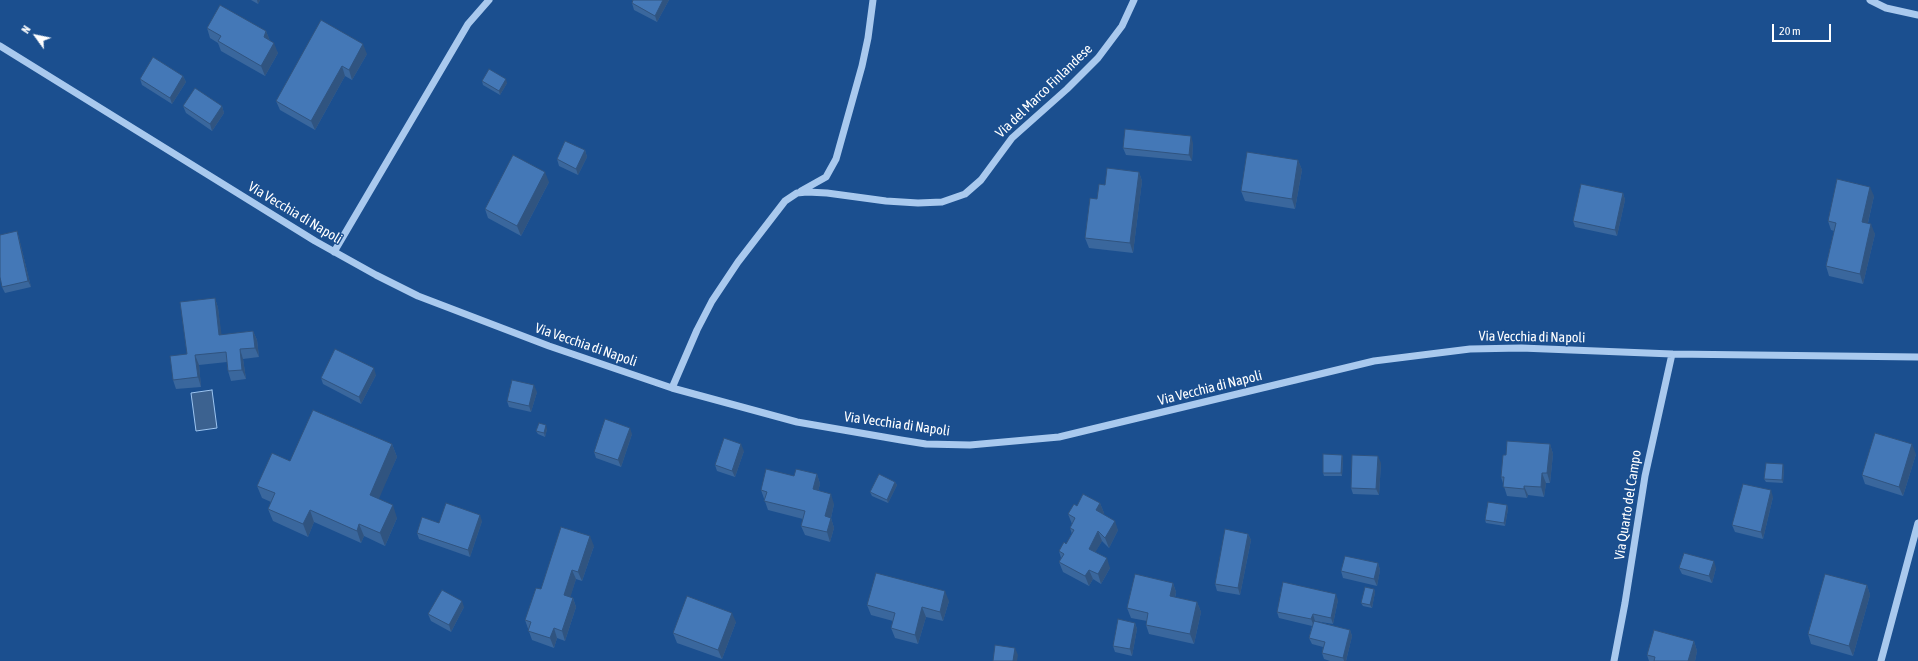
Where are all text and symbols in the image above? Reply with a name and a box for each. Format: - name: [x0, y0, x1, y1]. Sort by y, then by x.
- north arrow: [16, 16, 56, 56]
- scale bar: [1774, 16, 1833, 42]
- text: N: [19, 23, 33, 35]
- text: 20 m: [1779, 24, 1801, 38]
- street label: Via del Marco Finlandese: [992, 41, 1096, 141]
- street label: Via Vecchia di Napoli: [245, 178, 345, 248]
- street label: Via Vecchia di Napoli: [533, 320, 639, 370]
- street label: Via Vecchia di Napoli: [1479, 328, 1585, 346]
- street label: Via Vecchia di Napoli: [1156, 367, 1264, 409]
- street label: Via Vecchia di Napoli: [843, 408, 951, 440]
- street label: Via Quarto del Campo: [1611, 449, 1645, 561]

